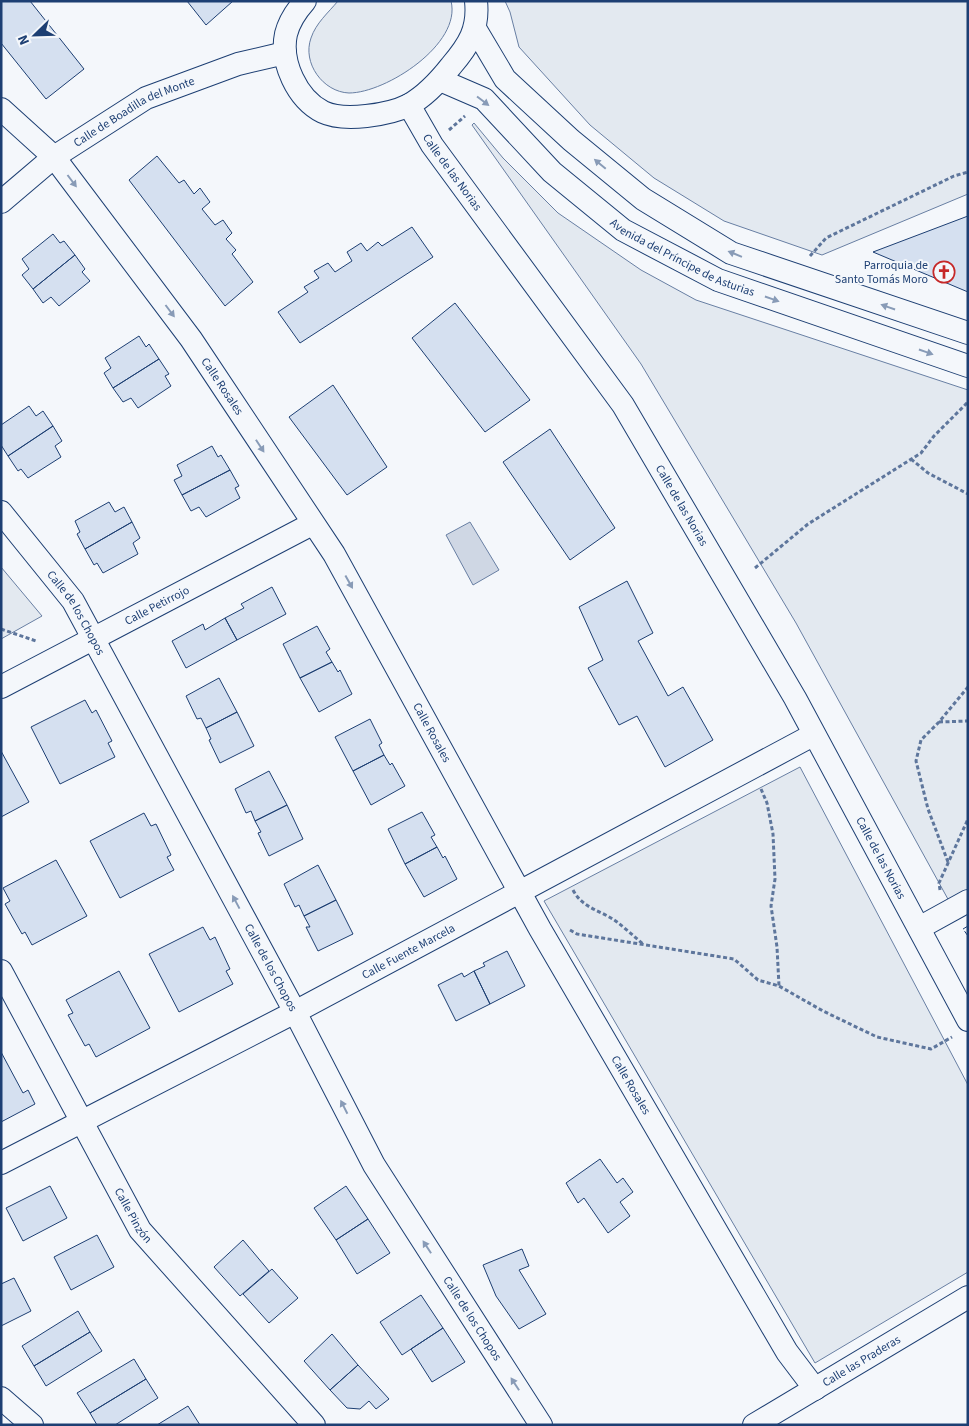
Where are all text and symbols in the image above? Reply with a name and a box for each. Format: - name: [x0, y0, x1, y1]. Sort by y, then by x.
- north arrow: [10, 10, 60, 60]
- text: N: [13, 31, 35, 48]
- street label: Calle de Boadilla del Monte: [70, 73, 197, 151]
- one-way arrow: [477, 96, 490, 106]
- street label: Calle de las Norias: [418, 131, 486, 214]
- one-way arrow: [594, 159, 607, 170]
- one-way arrow: [67, 174, 77, 188]
- street label: Avenida del Príncipe de Asturias: [606, 215, 757, 301]
- one-way arrow: [728, 249, 742, 257]
- place label: Parroquia de Santo Tomás Moro: [835, 257, 928, 288]
- church icon: Parroquia de Santo Tomás Moro: [932, 260, 956, 284]
- one-way arrow: [765, 295, 780, 303]
- one-way arrow: [881, 302, 896, 310]
- one-way arrow: [164, 304, 175, 317]
- one-way arrow: [918, 348, 933, 356]
- street label: Calle Rosales: [197, 354, 247, 419]
- one-way arrow: [256, 439, 265, 453]
- street label: Calle de las Norias: [651, 462, 712, 549]
- street label: Calle de los Chopos: [43, 567, 109, 658]
- one-way arrow: [345, 575, 353, 589]
- street label: Calle Petirrojo: [122, 582, 193, 630]
- street label: Calle Rosales: [408, 700, 455, 765]
- street label: Calle de las Norias: [851, 814, 910, 902]
- one-way arrow: [232, 894, 240, 909]
- street label: Calle Fuente Marcela: [359, 920, 458, 984]
- street label: Calle de los Chopos: [240, 921, 301, 1015]
- street label: Calle Rosales: [607, 1053, 655, 1118]
- one-way arrow: [340, 1100, 348, 1115]
- street label: Calle Pinzón: [110, 1185, 156, 1247]
- one-way arrow: [422, 1240, 432, 1254]
- street label: Calle de los Chopos: [439, 1273, 506, 1364]
- street label: Calle las Praderas: [819, 1331, 904, 1391]
- one-way arrow: [510, 1377, 520, 1390]

